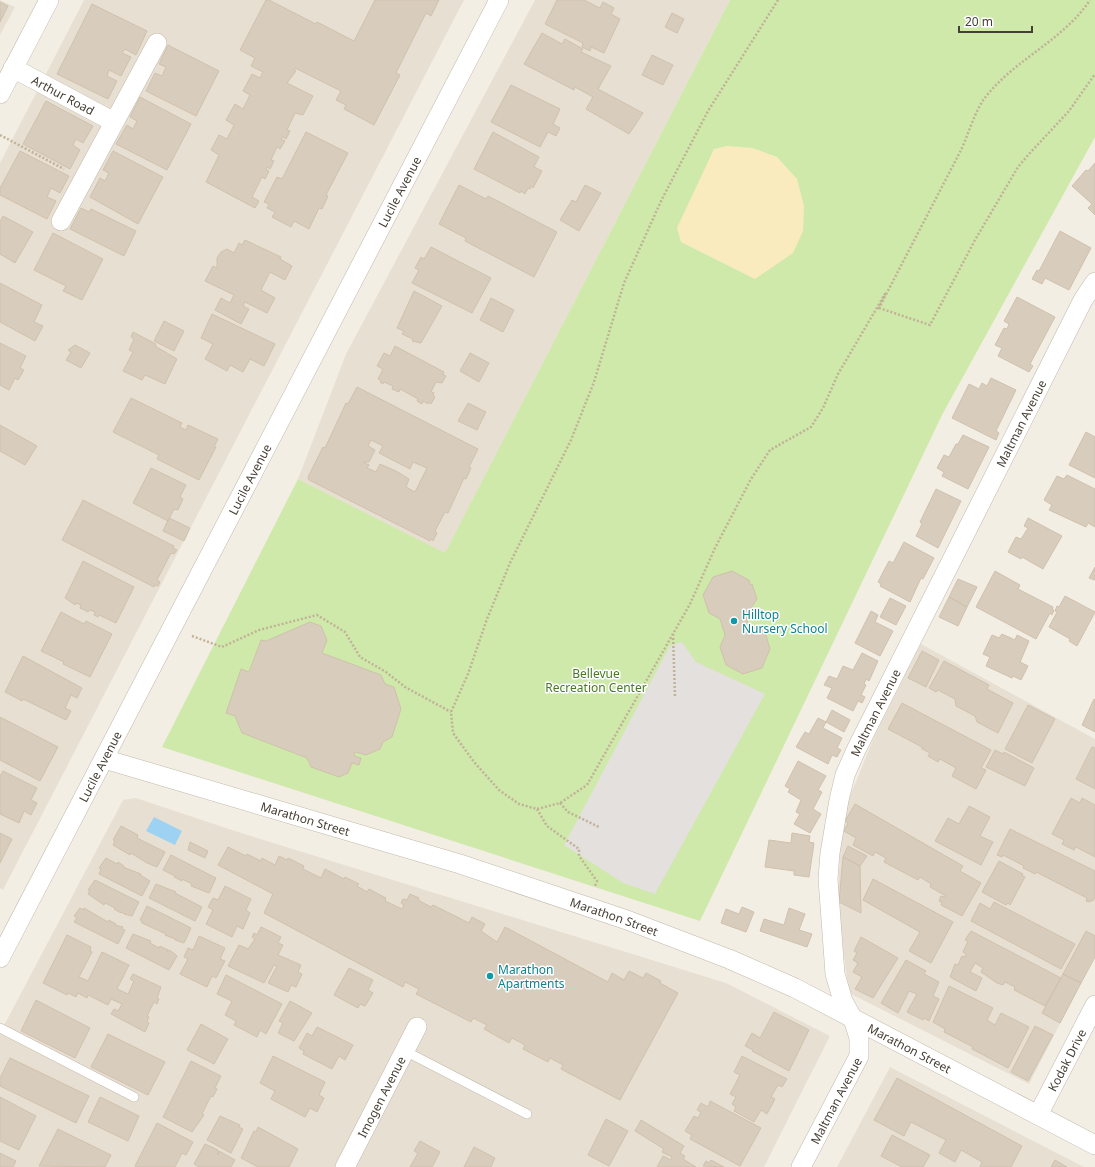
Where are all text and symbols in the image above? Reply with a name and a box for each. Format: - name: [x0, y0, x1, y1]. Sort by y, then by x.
- scale bar: [959, 8, 1032, 34]
- text: 20 m: [965, 13, 993, 30]
- street label: Arthur Road: [29, 71, 98, 119]
- street label: Lucile Avenue: [374, 153, 425, 230]
- street label: Maltman Avenue: [992, 376, 1050, 470]
- street label: Lucile Avenue: [224, 440, 275, 518]
- place label: Hilltop Nursery School: [742, 606, 828, 637]
- marker: Hilltop Nursery School: [729, 616, 739, 626]
- park label: Bellevue Recreation Center: [545, 665, 647, 696]
- street label: Maltman Avenue: [846, 666, 904, 759]
- street label: Lucile Avenue: [74, 728, 125, 805]
- street label: Marathon Street: [259, 797, 353, 840]
- street label: Marathon Street: [568, 893, 661, 940]
- place label: Marathon Apartments: [498, 961, 565, 992]
- marker: Marathon Apartments: [485, 971, 495, 981]
- street label: Marathon Street: [865, 1019, 955, 1077]
- street label: Kodak Drive: [1043, 1026, 1090, 1094]
- street label: Imogen Avenue: [353, 1053, 409, 1140]
- street label: Maltman Avenue: [806, 1054, 866, 1147]

